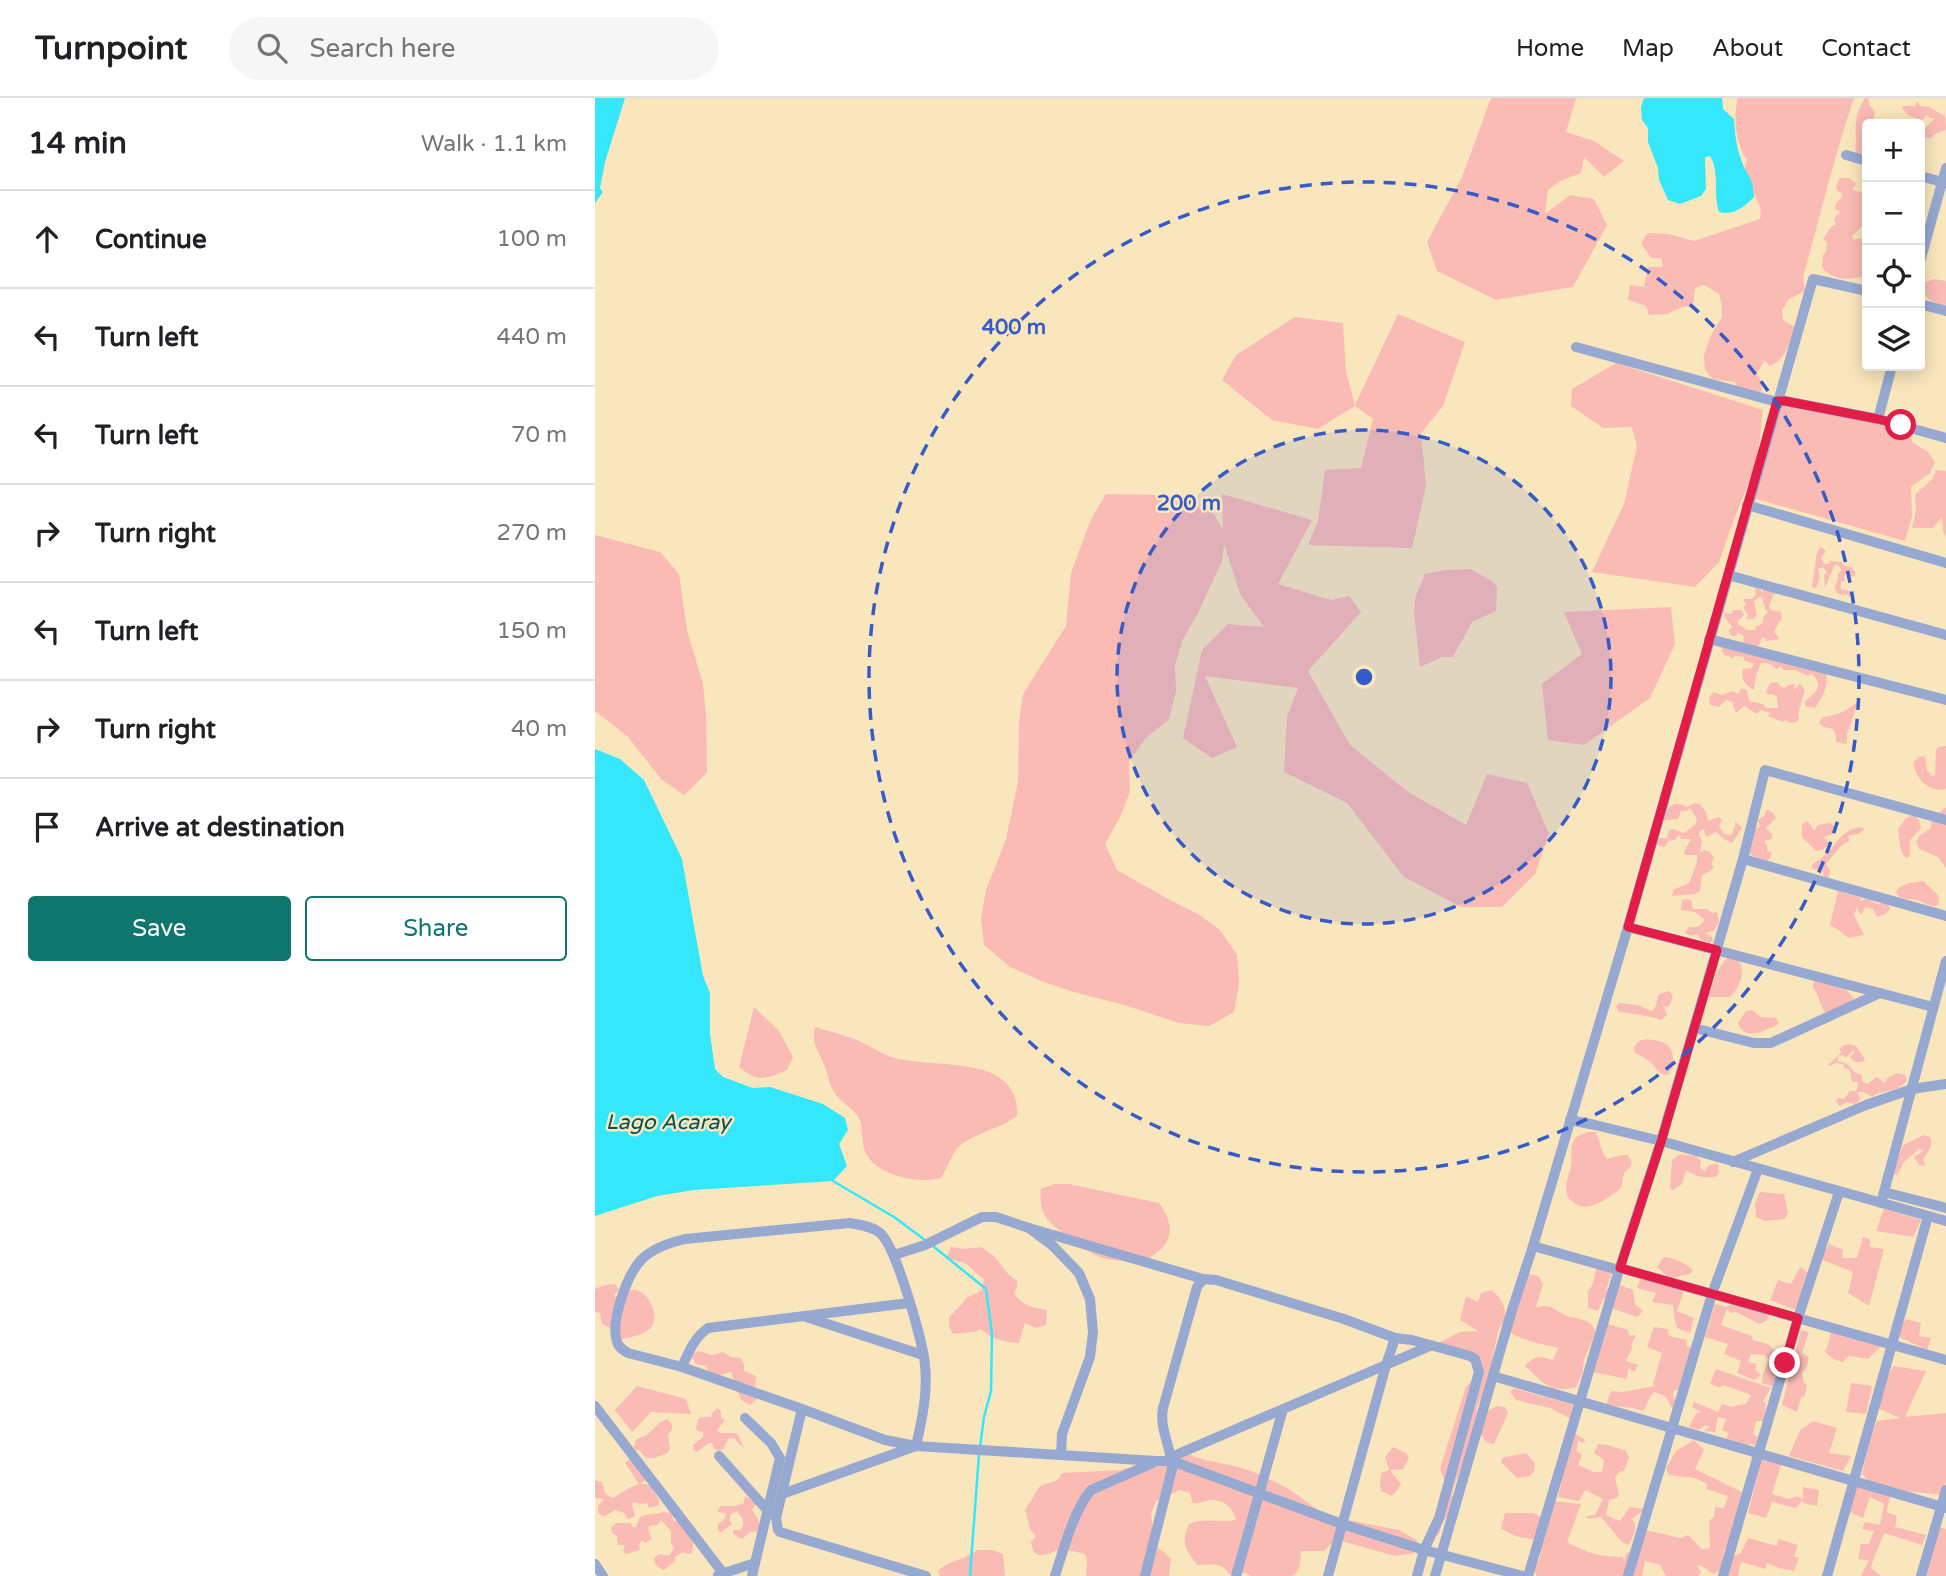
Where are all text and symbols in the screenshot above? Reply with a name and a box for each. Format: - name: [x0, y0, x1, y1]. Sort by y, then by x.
- search box: [229, 17, 719, 80]
- text: Turnpoint: [35, 29, 187, 68]
- icon: search: [253, 29, 291, 67]
- text: Search here: [309, 33, 456, 64]
- text: Home: [1516, 34, 1584, 63]
- text: Map: [1622, 34, 1674, 63]
- text: About: [1712, 34, 1783, 63]
- text: Contact: [1821, 34, 1911, 63]
- map controls: [1862, 119, 1925, 371]
- button: +: [1862, 119, 1925, 182]
- text: 14 min: [28, 125, 127, 162]
- text: Walk · 1.1 km: [421, 130, 567, 158]
- button: −: [1862, 182, 1925, 245]
- icon: ahead: [28, 220, 66, 258]
- text: Continue: [95, 224, 207, 255]
- text: 100 m: [497, 225, 567, 253]
- button: locate: [1862, 245, 1925, 308]
- button: layers: [1862, 308, 1925, 371]
- text: 400 m: [982, 315, 1046, 340]
- icon: left: [28, 318, 66, 356]
- text: Turn left: [95, 322, 198, 353]
- text: 440 m: [497, 323, 567, 351]
- route start: [1885, 409, 1916, 440]
- icon: left: [28, 416, 66, 454]
- text: Turn left: [95, 420, 198, 451]
- text: 70 m: [511, 421, 567, 449]
- text: 200 m: [1157, 491, 1221, 516]
- icon: right: [28, 514, 66, 552]
- text: Turn right: [95, 518, 216, 549]
- text: 270 m: [497, 519, 567, 547]
- icon: left: [28, 612, 66, 650]
- text: Turn left: [95, 616, 198, 647]
- text: 150 m: [497, 617, 567, 645]
- centre of rings: [1352, 665, 1376, 689]
- icon: right: [28, 710, 66, 748]
- text: Turn right: [95, 714, 216, 745]
- text: 40 m: [511, 715, 567, 743]
- icon: arrive: [28, 808, 66, 846]
- text: Arrive at destination: [95, 812, 345, 843]
- button: Save: [28, 896, 291, 961]
- button: Share: [305, 896, 567, 961]
- water label: Lago Acaray: [606, 1110, 733, 1135]
- route end: [1769, 1347, 1800, 1378]

